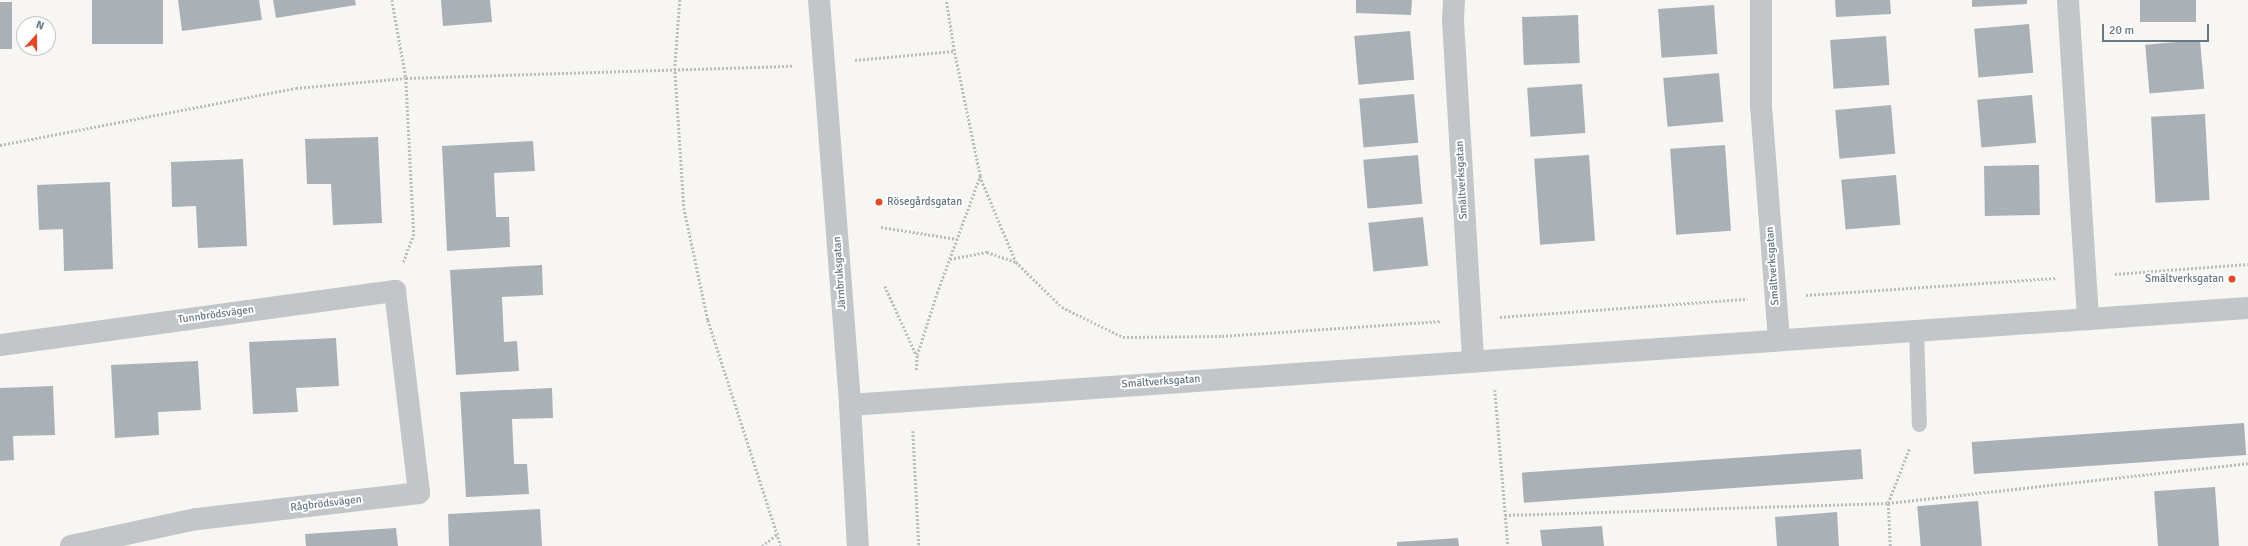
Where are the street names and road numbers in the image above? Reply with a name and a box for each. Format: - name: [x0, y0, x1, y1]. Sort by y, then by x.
- street label: Smältverksgatan: [1453, 140, 1471, 220]
- street label: Smältverksgatan: [1764, 226, 1782, 306]
- street label: Järnbruksgatan: [831, 236, 849, 310]
- street label: Tunnbrödsvägen: [177, 303, 255, 327]
- street label: Smältverksgatan: [1121, 373, 1201, 391]
- street label: Rågbrödsvägen: [290, 493, 362, 515]

